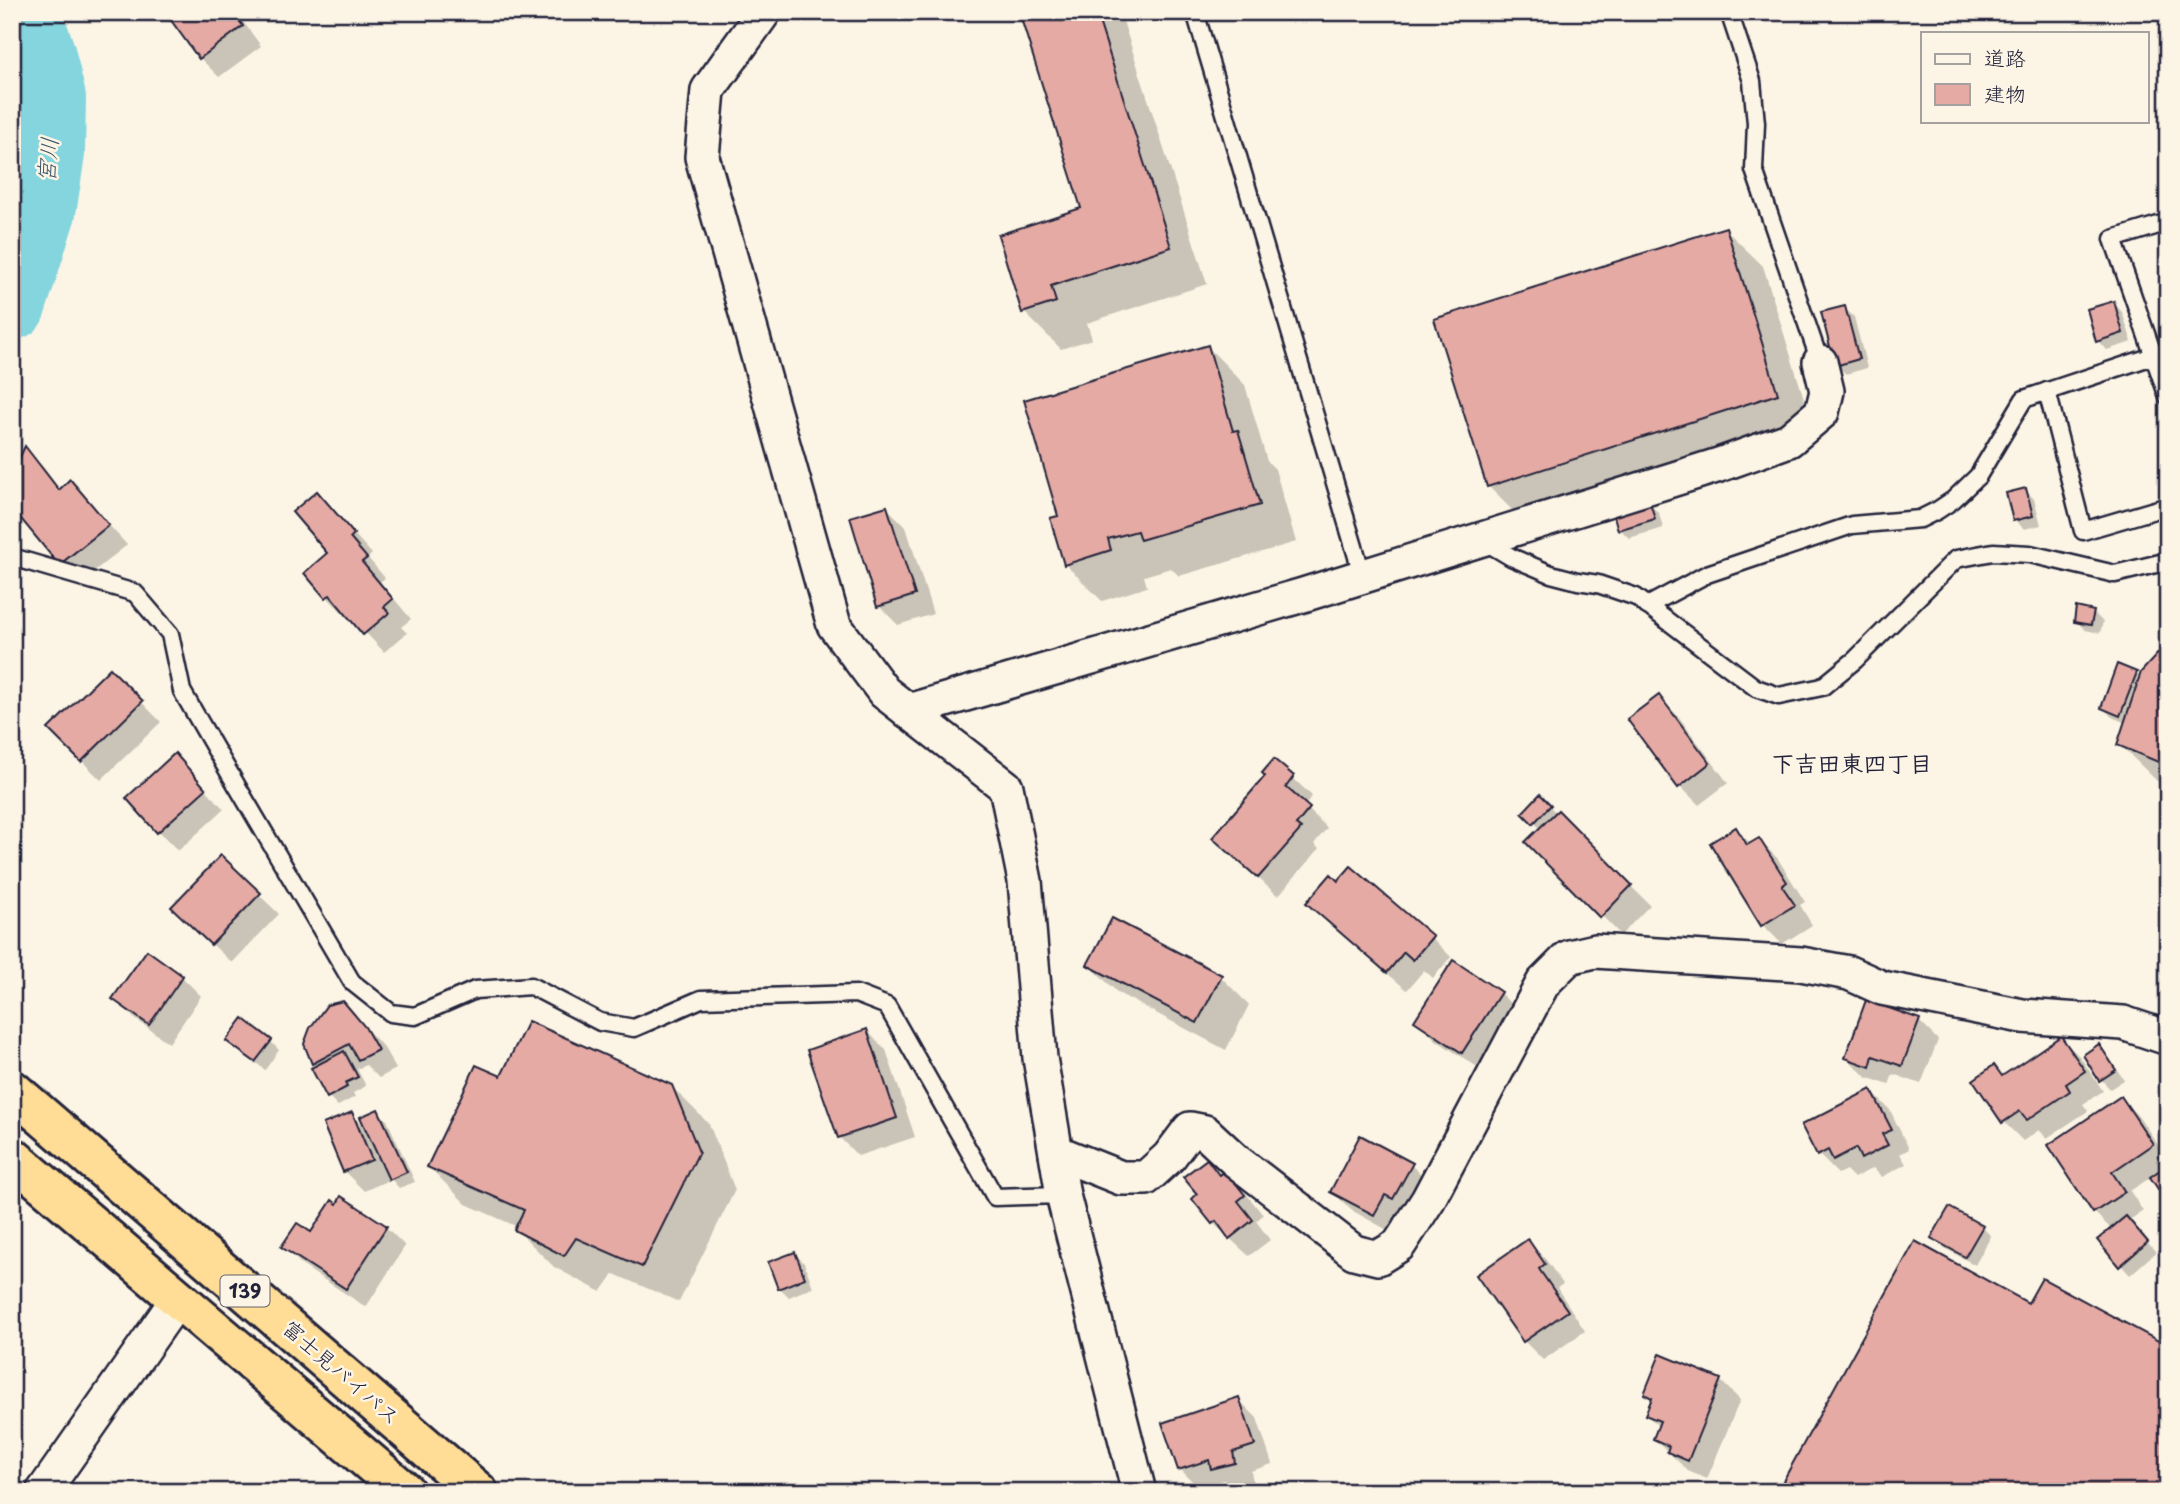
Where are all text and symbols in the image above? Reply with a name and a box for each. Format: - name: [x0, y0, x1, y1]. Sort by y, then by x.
- legend: [1921, 32, 2148, 122]
- text: 道路: [1984, 41, 2026, 73]
- text: 建物: [1984, 77, 2026, 109]
- water label: 宮川: [27, 135, 66, 184]
- district label: 下吉田東四丁目: [1772, 745, 1933, 780]
- road number: 139: [220, 1275, 270, 1306]
- street label: 富士見バイパス: [276, 1311, 408, 1432]

